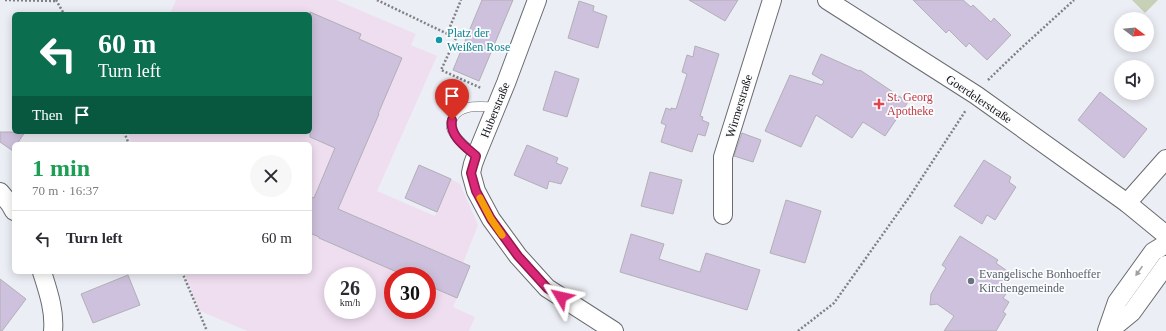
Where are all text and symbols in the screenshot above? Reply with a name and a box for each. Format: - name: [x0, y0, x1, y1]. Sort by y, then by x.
- north arrow: [1114, 12, 1154, 52]
- map controls: [1114, 12, 1154, 100]
- place label: Platz der Weißen Rose: [447, 26, 510, 54]
- icon: left: [32, 28, 84, 80]
- text: 60 m: [98, 28, 156, 59]
- marker: Platz der Weißen Rose: [434, 35, 444, 45]
- button: sound: [1114, 60, 1154, 100]
- text: Turn left: [98, 61, 161, 81]
- street label: Goerdelerstraße: [943, 72, 1015, 126]
- street label: Wirmerstraße: [723, 73, 755, 139]
- pin: [435, 79, 469, 120]
- street label: Huberstraße: [478, 80, 512, 140]
- icon: arrive: [441, 85, 463, 107]
- place label: St. Georg Apotheke: [887, 90, 934, 118]
- marker: St. Georg Apotheke: [874, 99, 884, 109]
- icon: arrive: [71, 104, 93, 126]
- text: Then: [32, 107, 63, 123]
- text: 1 min: [32, 155, 90, 181]
- button: close: [250, 155, 292, 197]
- text: 70 m · 16:37: [32, 183, 99, 198]
- icon: left: [32, 228, 54, 250]
- text: Turn left: [66, 230, 123, 246]
- text: 60 m: [262, 230, 292, 246]
- one-way arrow: [1135, 266, 1143, 276]
- speed limit sign: 30: [384, 267, 436, 319]
- place label: Evangelische Bonhoeffer Kirchengemeinde: [979, 267, 1100, 295]
- position arrow: [540, 276, 582, 318]
- marker: Evangelische Bonhoeffer Kirchengemeinde: [966, 276, 976, 286]
- text: 26: [340, 277, 360, 299]
- text: km/h: [340, 297, 360, 308]

